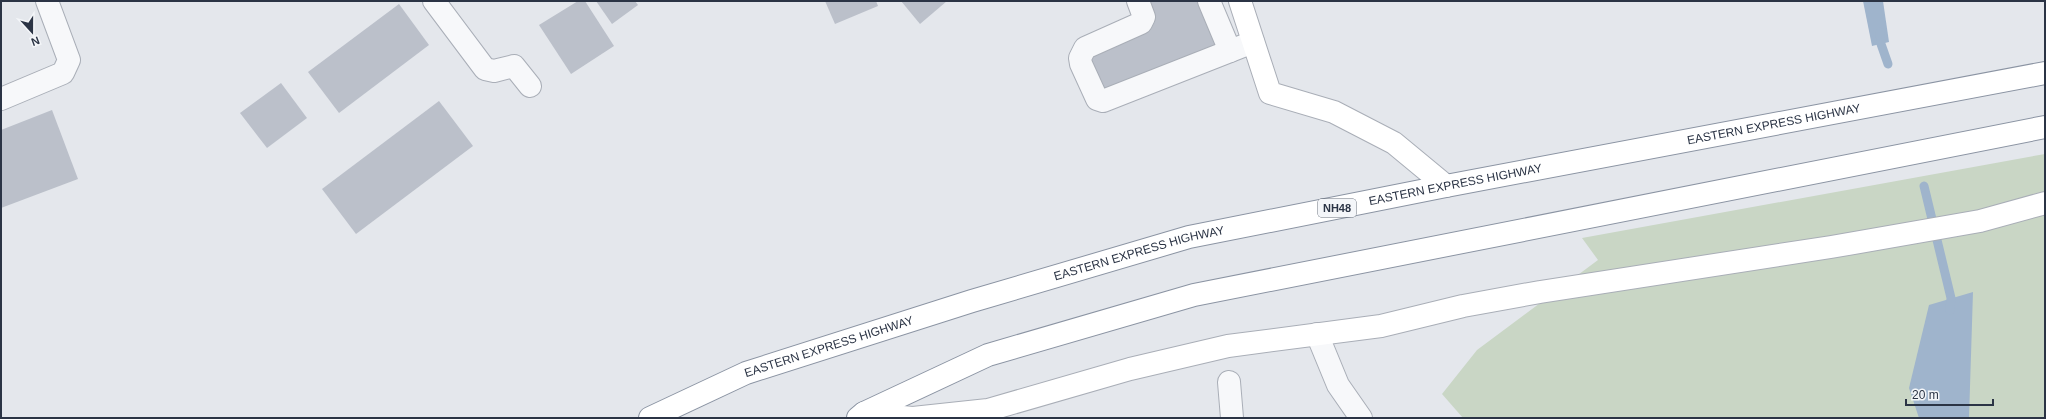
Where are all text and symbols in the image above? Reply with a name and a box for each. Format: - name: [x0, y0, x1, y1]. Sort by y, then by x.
- north arrow: [12, 12, 52, 52]
- text: N: [30, 34, 41, 48]
- street label: EASTERN EXPRESS HIGHWAY: [1686, 101, 1862, 147]
- street label: EASTERN EXPRESS HIGHWAY: [1368, 161, 1543, 208]
- road number: NH48: [1318, 199, 1356, 217]
- street label: EASTERN EXPRESS HIGHWAY: [1052, 223, 1225, 283]
- street label: EASTERN EXPRESS HIGHWAY: [743, 313, 915, 380]
- scale bar: [1906, 381, 1993, 407]
- text: 20 m: [1912, 388, 1939, 402]

